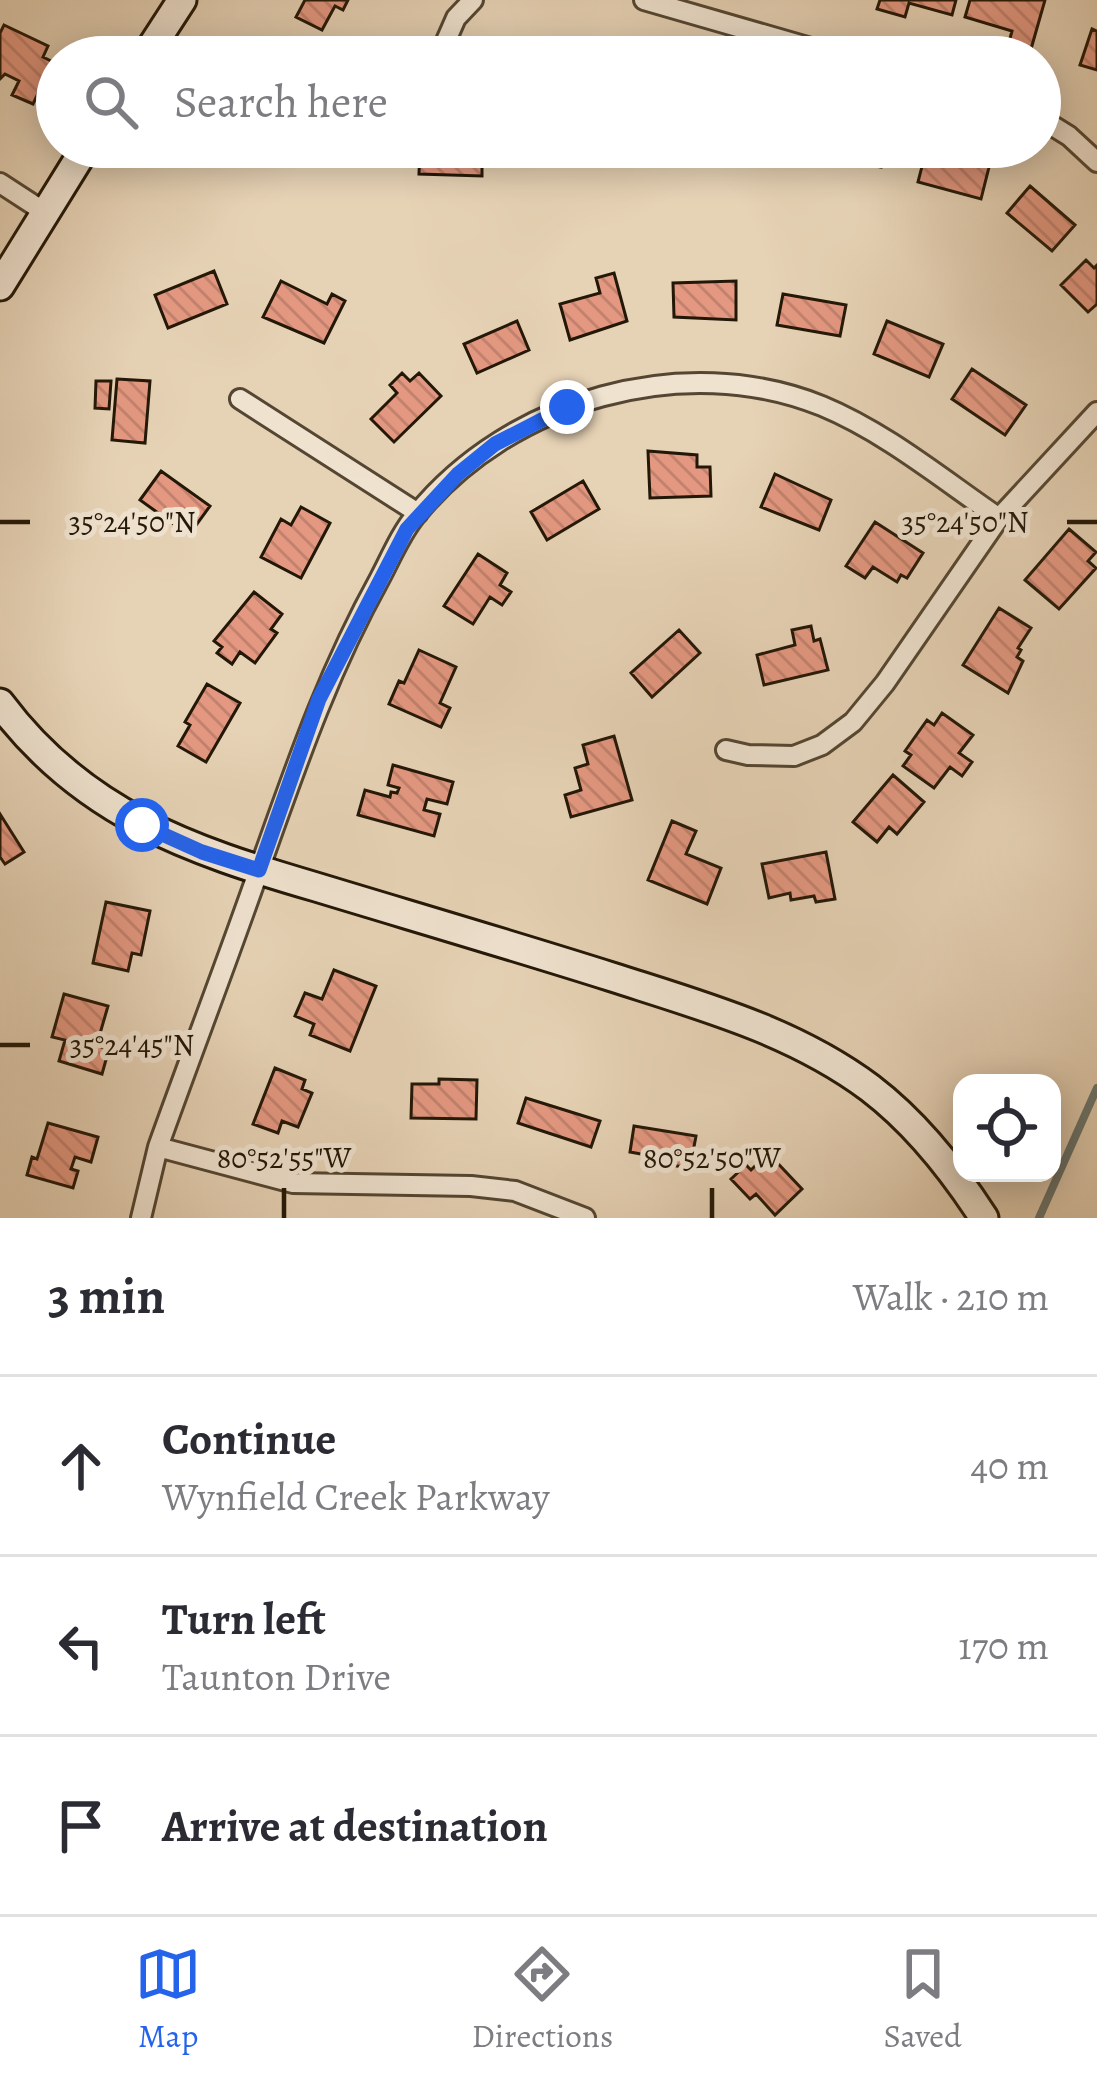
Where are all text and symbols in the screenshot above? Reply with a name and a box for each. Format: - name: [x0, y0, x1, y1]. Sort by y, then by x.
- search box: [36, 36, 1061, 168]
- icon: search: [78, 69, 144, 135]
- text: Search here: [174, 71, 388, 133]
- route end: [540, 380, 594, 434]
- text: 35°24'50"N: [69, 502, 195, 542]
- text: 35°24'50"N: [902, 502, 1028, 542]
- route start: [115, 798, 169, 852]
- text: 35°24'45"N: [70, 1025, 194, 1065]
- map controls: [953, 1074, 1061, 1182]
- button: locate: [953, 1074, 1061, 1182]
- text: 80°52'55"W: [217, 1138, 351, 1178]
- text: 80°52'50"W: [643, 1138, 781, 1178]
- text: 3 min: [48, 1261, 165, 1331]
- text: Walk · 210 m: [853, 1270, 1049, 1323]
- text: Continue: [162, 1408, 336, 1470]
- icon: ahead: [48, 1433, 114, 1499]
- text: 40 m: [970, 1439, 1049, 1492]
- text: Wynfield Creek Parkway: [162, 1470, 550, 1523]
- text: Turn left: [162, 1588, 326, 1650]
- icon: left: [48, 1613, 114, 1679]
- text: 170 m: [958, 1619, 1049, 1672]
- text: Taunton Drive: [162, 1650, 391, 1703]
- icon: arrive: [48, 1793, 114, 1859]
- text: Arrive at destination: [162, 1795, 548, 1857]
- tab: Map: [135, 1941, 201, 2058]
- tab: Directions: [472, 1941, 613, 2058]
- tab: Saved: [884, 1941, 962, 2058]

